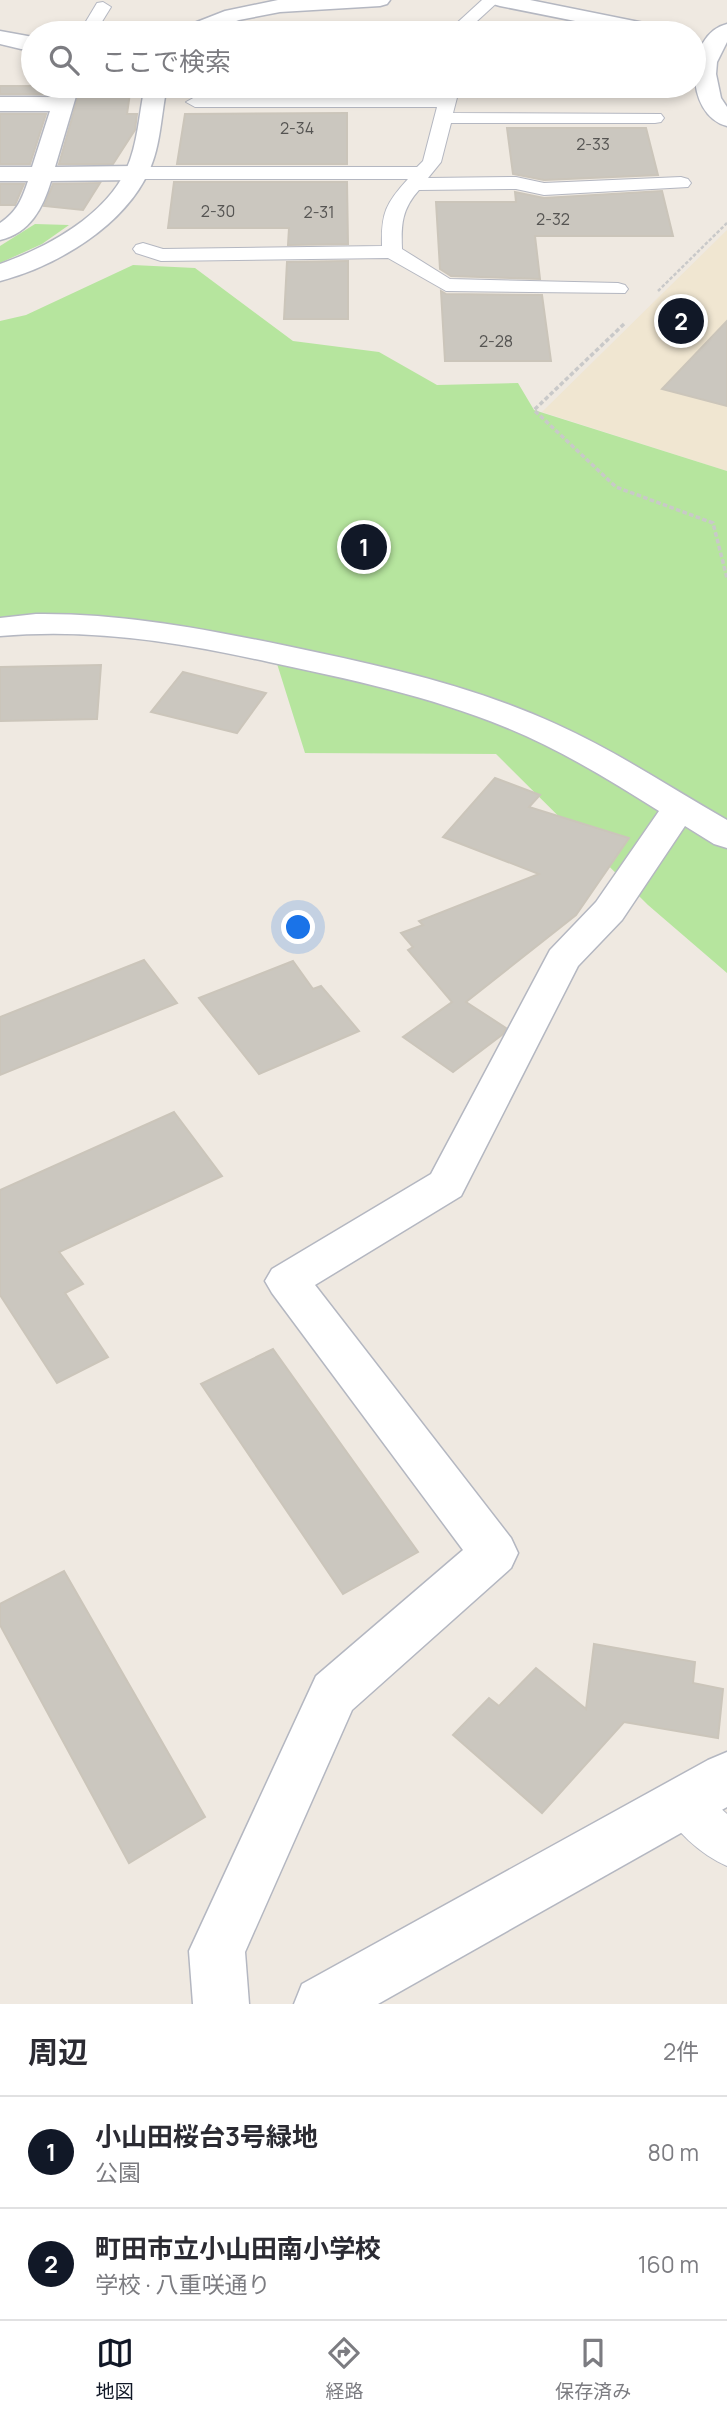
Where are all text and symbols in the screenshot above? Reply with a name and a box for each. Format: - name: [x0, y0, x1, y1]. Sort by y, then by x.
- search box: [21, 21, 706, 98]
- icon: search: [45, 41, 83, 79]
- text: ここで検索: [101, 43, 231, 79]
- house number: 2-34: [280, 117, 314, 139]
- house number: 2-33: [576, 133, 610, 155]
- house number: 2-30: [201, 200, 235, 222]
- house number: 2-31: [304, 201, 334, 223]
- house number: 2-32: [536, 208, 570, 230]
- pin: 2: [658, 295, 704, 347]
- house number: 2-28: [479, 330, 513, 352]
- pin: 1: [341, 521, 387, 573]
- your location: [281, 910, 315, 944]
- text: 周辺: [28, 2031, 88, 2072]
- text: 2件: [663, 2035, 699, 2067]
- text: 小山田桜台3号緑地: [95, 2118, 318, 2154]
- text: 1: [46, 2136, 56, 2168]
- text: 80 m: [648, 2136, 699, 2168]
- text: 公園: [95, 2156, 141, 2188]
- text: 町田市立小山田南小学校: [95, 2230, 381, 2266]
- text: 2: [44, 2248, 58, 2280]
- text: 160 m: [638, 2248, 699, 2280]
- text: 学校 · 八重咲通り: [95, 2268, 270, 2300]
- tab: 地図: [96, 2334, 134, 2404]
- tab: 経路: [325, 2334, 363, 2404]
- tab: 保存済み: [555, 2334, 631, 2404]

